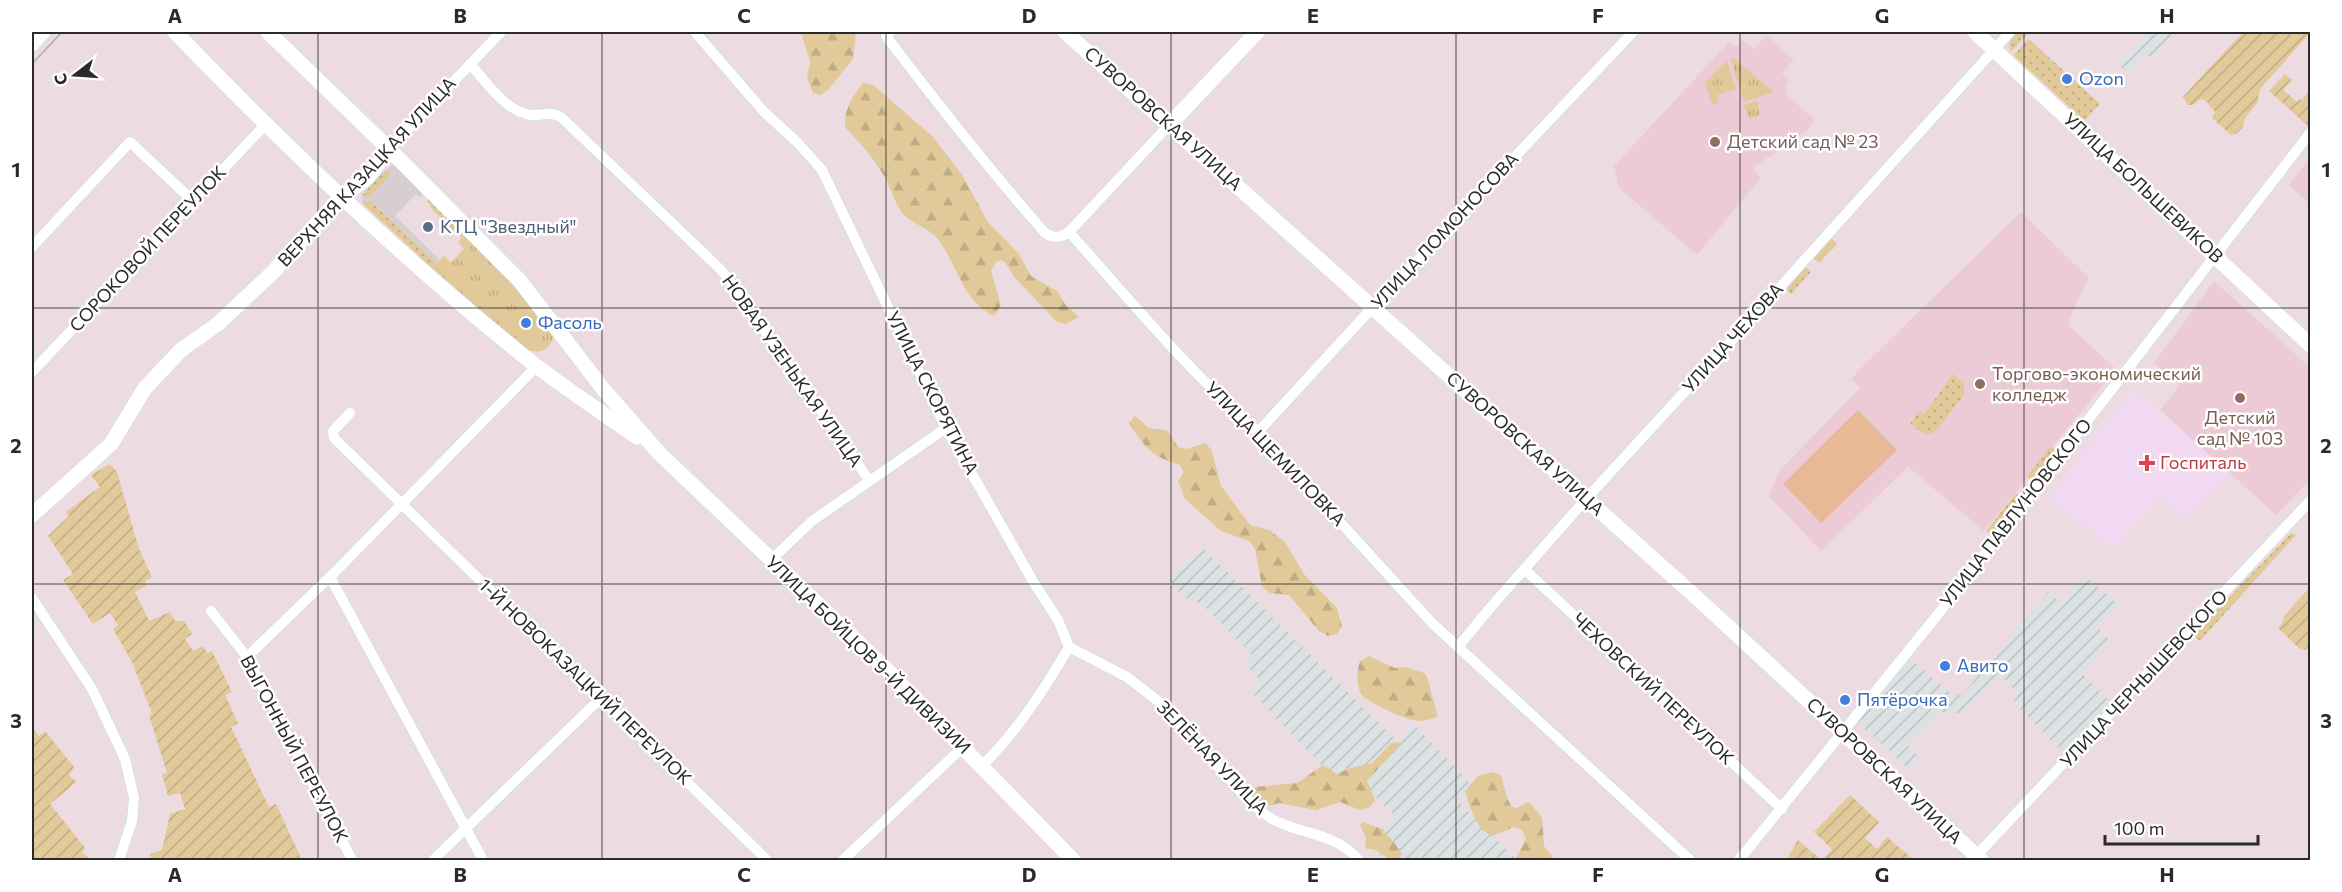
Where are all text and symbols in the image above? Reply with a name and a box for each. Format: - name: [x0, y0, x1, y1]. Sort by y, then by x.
- text: A: [168, 3, 182, 27]
- text: B: [453, 3, 467, 27]
- text: C: [737, 3, 751, 27]
- text: D: [1022, 3, 1036, 27]
- text: E: [1307, 3, 1319, 27]
- text: F: [1592, 3, 1604, 27]
- text: G: [1875, 3, 1889, 27]
- text: H: [2160, 3, 2175, 27]
- street label: СУВОРОВСКАЯ УЛИЦА: [1080, 42, 1247, 195]
- north arrow: [45, 45, 105, 105]
- place label: Ozon: [2079, 67, 2124, 89]
- text: С: [49, 71, 71, 88]
- street label: ВЕРХНЯЯ КАЗАЦКАЯ УЛИЦА: [273, 72, 460, 271]
- marker: Ozon: [2060, 72, 2074, 86]
- street label: УЛИЦА БОЛЬШЕВИКОВ: [2059, 108, 2228, 267]
- place label: Детский сад № 23: [1727, 130, 1879, 152]
- marker: Детский сад № 23: [1708, 135, 1722, 149]
- street label: УЛИЦА ЛОМОНОСОВА: [1366, 147, 1523, 313]
- text: 1: [11, 157, 21, 181]
- text: 1: [2321, 157, 2331, 181]
- street label: СОРОКОВОЙ ПЕРЕУЛОК: [64, 161, 230, 336]
- place label: КТЦ "Звездный": [440, 215, 576, 237]
- marker: КТЦ "Звездный": [421, 220, 435, 234]
- street label: НОВАЯ УЗЕНЬКАЯ УЛИЦА: [718, 270, 868, 471]
- street label: УЛИЦА ЧЕХОВА: [1677, 278, 1787, 397]
- street label: УЛИЦА СКОРЯТИНА: [882, 307, 984, 478]
- place label: Фасоль: [538, 311, 602, 333]
- marker: Фасоль: [519, 316, 533, 330]
- place label: Торгово-экономический колледж: [1992, 362, 2201, 405]
- street label: СУВОРОВСКАЯ УЛИЦА: [1442, 367, 1609, 520]
- street label: УЛИЦА ЩЕМИЛОВКА: [1201, 376, 1350, 530]
- marker: Торгово-экономический колледж: [1973, 377, 1987, 391]
- marker: Детский сад № 103: [2233, 391, 2247, 405]
- place label: Детский сад № 103: [2197, 406, 2283, 449]
- street label: УЛИЦА ПАВЛУНОВСКОГО: [1935, 414, 2096, 611]
- text: 2: [10, 433, 22, 457]
- text: 2: [2320, 433, 2332, 457]
- place label: Госпиталь: [2160, 451, 2246, 473]
- marker: Госпиталь: [2138, 454, 2156, 472]
- street label: УЛИЦА БОЙЦОВ 9-Й ДИВИЗИИ: [762, 550, 976, 758]
- street label: 1-Й НОВОКАЗАЦКИЙ ПЕРЕУЛОК: [475, 574, 697, 789]
- street label: УЛИЦА ЧЕРНЫШЕВСКОГО: [2055, 585, 2231, 772]
- street label: ЧЕХОВСКИЙ ПЕРЕУЛОК: [1568, 608, 1739, 769]
- street label: ВЫГОННЫЙ ПЕРЕУЛОК: [236, 651, 354, 846]
- place label: Авито: [1957, 654, 2008, 676]
- marker: Авито: [1938, 659, 1952, 673]
- place label: Пятёрочка: [1857, 688, 1948, 710]
- street label: СУВОРОВСКАЯ УЛИЦА: [1802, 692, 1967, 848]
- marker: Пятёрочка: [1838, 693, 1852, 707]
- street label: ЗЕЛЁНАЯ УЛИЦА: [1153, 696, 1273, 819]
- text: 3: [10, 708, 22, 732]
- text: 3: [2320, 708, 2332, 732]
- scale bar: [2105, 808, 2258, 846]
- text: 100 m: [2114, 817, 2164, 839]
- text: A: [168, 862, 182, 886]
- text: B: [453, 862, 467, 886]
- text: C: [737, 862, 751, 886]
- text: D: [1022, 862, 1036, 886]
- text: E: [1307, 862, 1319, 886]
- text: F: [1592, 862, 1604, 886]
- text: G: [1875, 862, 1889, 886]
- text: H: [2160, 862, 2175, 886]

